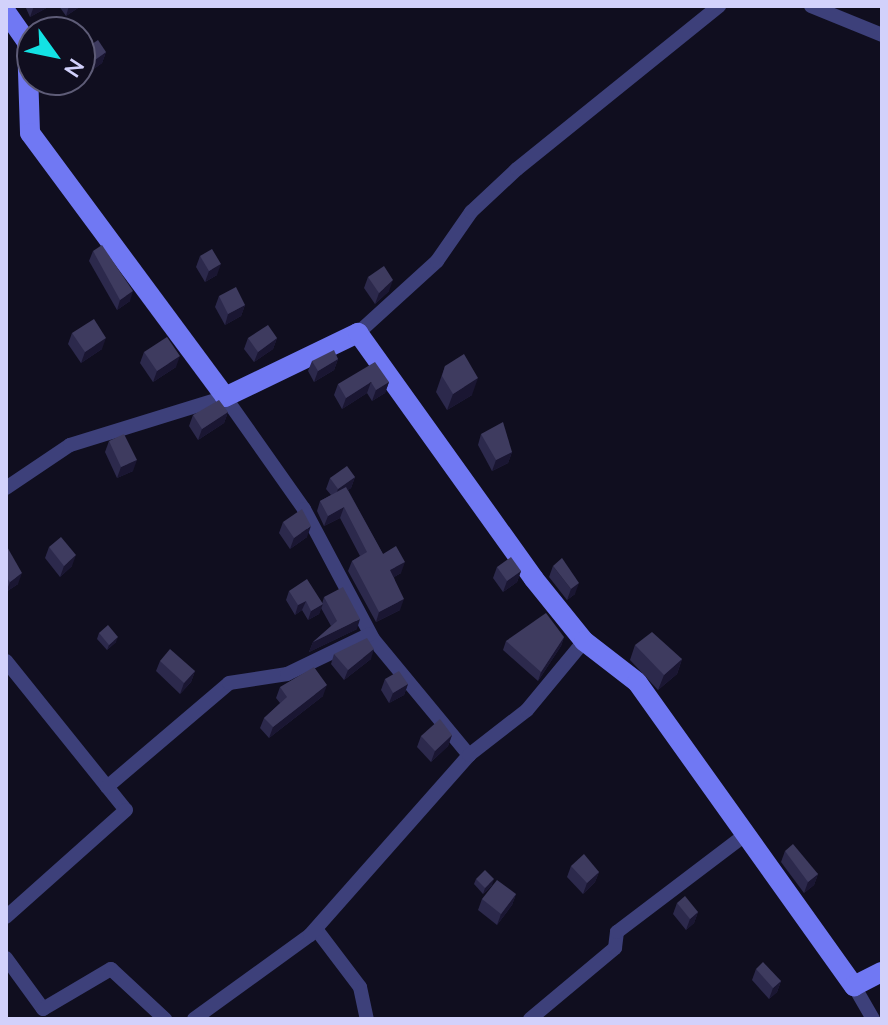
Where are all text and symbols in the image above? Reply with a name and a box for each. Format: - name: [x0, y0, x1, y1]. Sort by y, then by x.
- north arrow: [16, 16, 96, 96]
- text: N: [58, 53, 91, 83]

